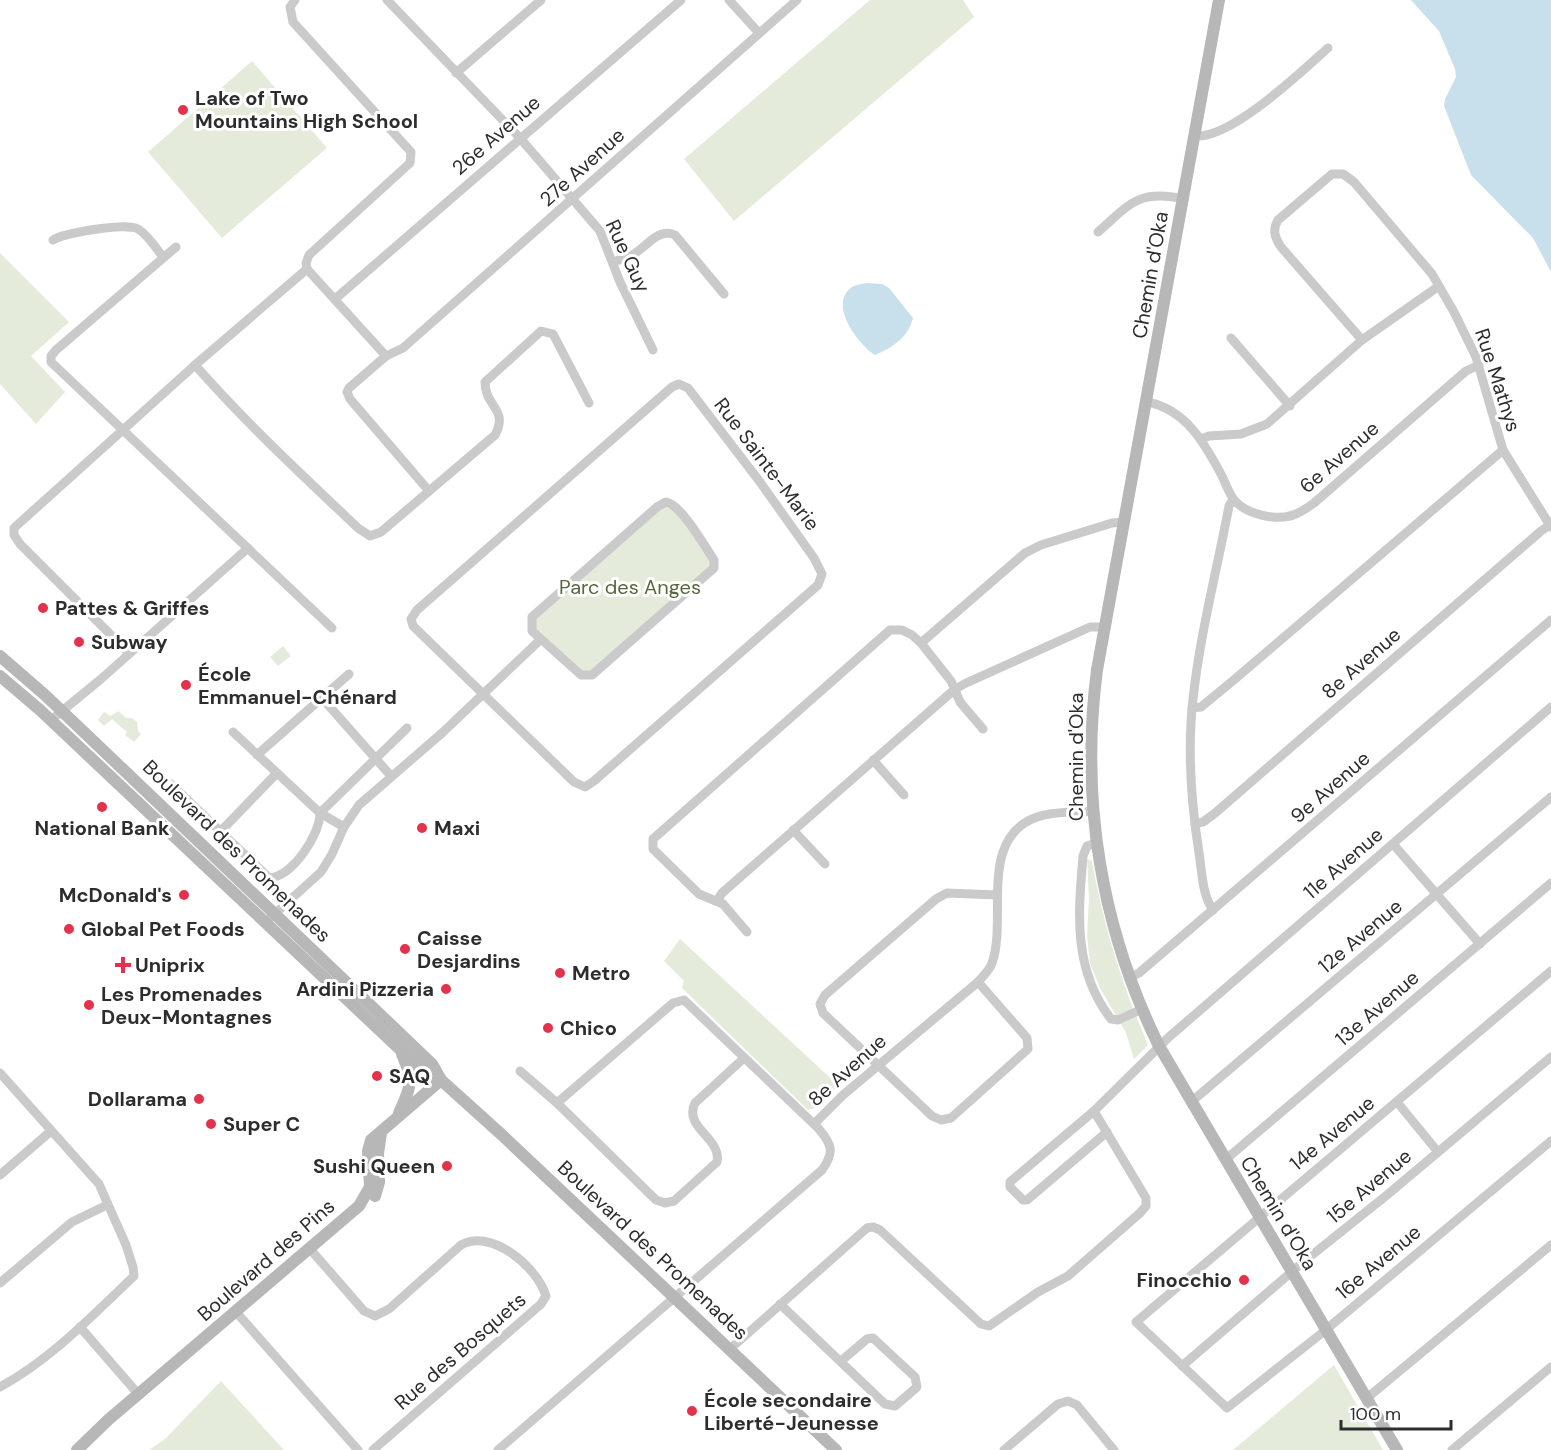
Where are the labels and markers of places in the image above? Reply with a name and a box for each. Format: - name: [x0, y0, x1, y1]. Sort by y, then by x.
- place label: Lake of Two Mountains High School: [195, 85, 418, 134]
- marker: Lake of Two Mountains High School: [176, 103, 190, 117]
- place label: Pattes & Griffes: [55, 595, 209, 621]
- marker: Pattes & Griffes: [36, 601, 50, 615]
- place label: Subway: [91, 629, 167, 655]
- marker: Subway: [72, 635, 86, 649]
- place label: École Emmanuel-Chénard: [198, 661, 397, 710]
- marker: École Emmanuel-Chénard: [179, 678, 193, 692]
- marker: National Bank: [95, 800, 109, 814]
- place label: National Bank: [34, 815, 170, 841]
- place label: Maxi: [434, 815, 480, 841]
- marker: Maxi: [415, 821, 429, 835]
- place label: McDonald's: [59, 882, 172, 908]
- marker: McDonald's: [177, 888, 191, 902]
- place label: Global Pet Foods: [81, 916, 245, 942]
- marker: Global Pet Foods: [62, 922, 76, 936]
- place label: Caisse Desjardins: [417, 925, 521, 974]
- marker: Caisse Desjardins: [398, 942, 412, 956]
- place label: Uniprix: [135, 952, 205, 978]
- marker: Uniprix: [116, 958, 130, 972]
- place label: Metro: [572, 960, 631, 986]
- marker: Metro: [553, 966, 567, 980]
- place label: Ardini Pizzeria: [296, 976, 434, 1002]
- place label: Les Promenades Deux-Montagnes: [101, 981, 272, 1030]
- marker: Ardini Pizzeria: [439, 982, 453, 996]
- marker: Les Promenades Deux-Montagnes: [82, 998, 96, 1012]
- place label: Chico: [560, 1015, 617, 1041]
- marker: Chico: [541, 1021, 555, 1035]
- place label: SAQ: [389, 1063, 430, 1089]
- marker: SAQ: [370, 1069, 384, 1083]
- place label: Dollarama: [88, 1086, 187, 1112]
- marker: Dollarama: [192, 1092, 206, 1106]
- place label: Super C: [223, 1111, 300, 1137]
- marker: Super C: [204, 1117, 218, 1131]
- place label: Sushi Queen: [313, 1153, 435, 1179]
- marker: Sushi Queen: [440, 1159, 454, 1173]
- place label: Finocchio: [1137, 1267, 1232, 1293]
- marker: Finocchio: [1237, 1273, 1251, 1287]
- place label: École secondaire Liberté-Jeunesse: [704, 1387, 879, 1436]
- marker: École secondaire Liberté-Jeunesse: [685, 1404, 699, 1418]

